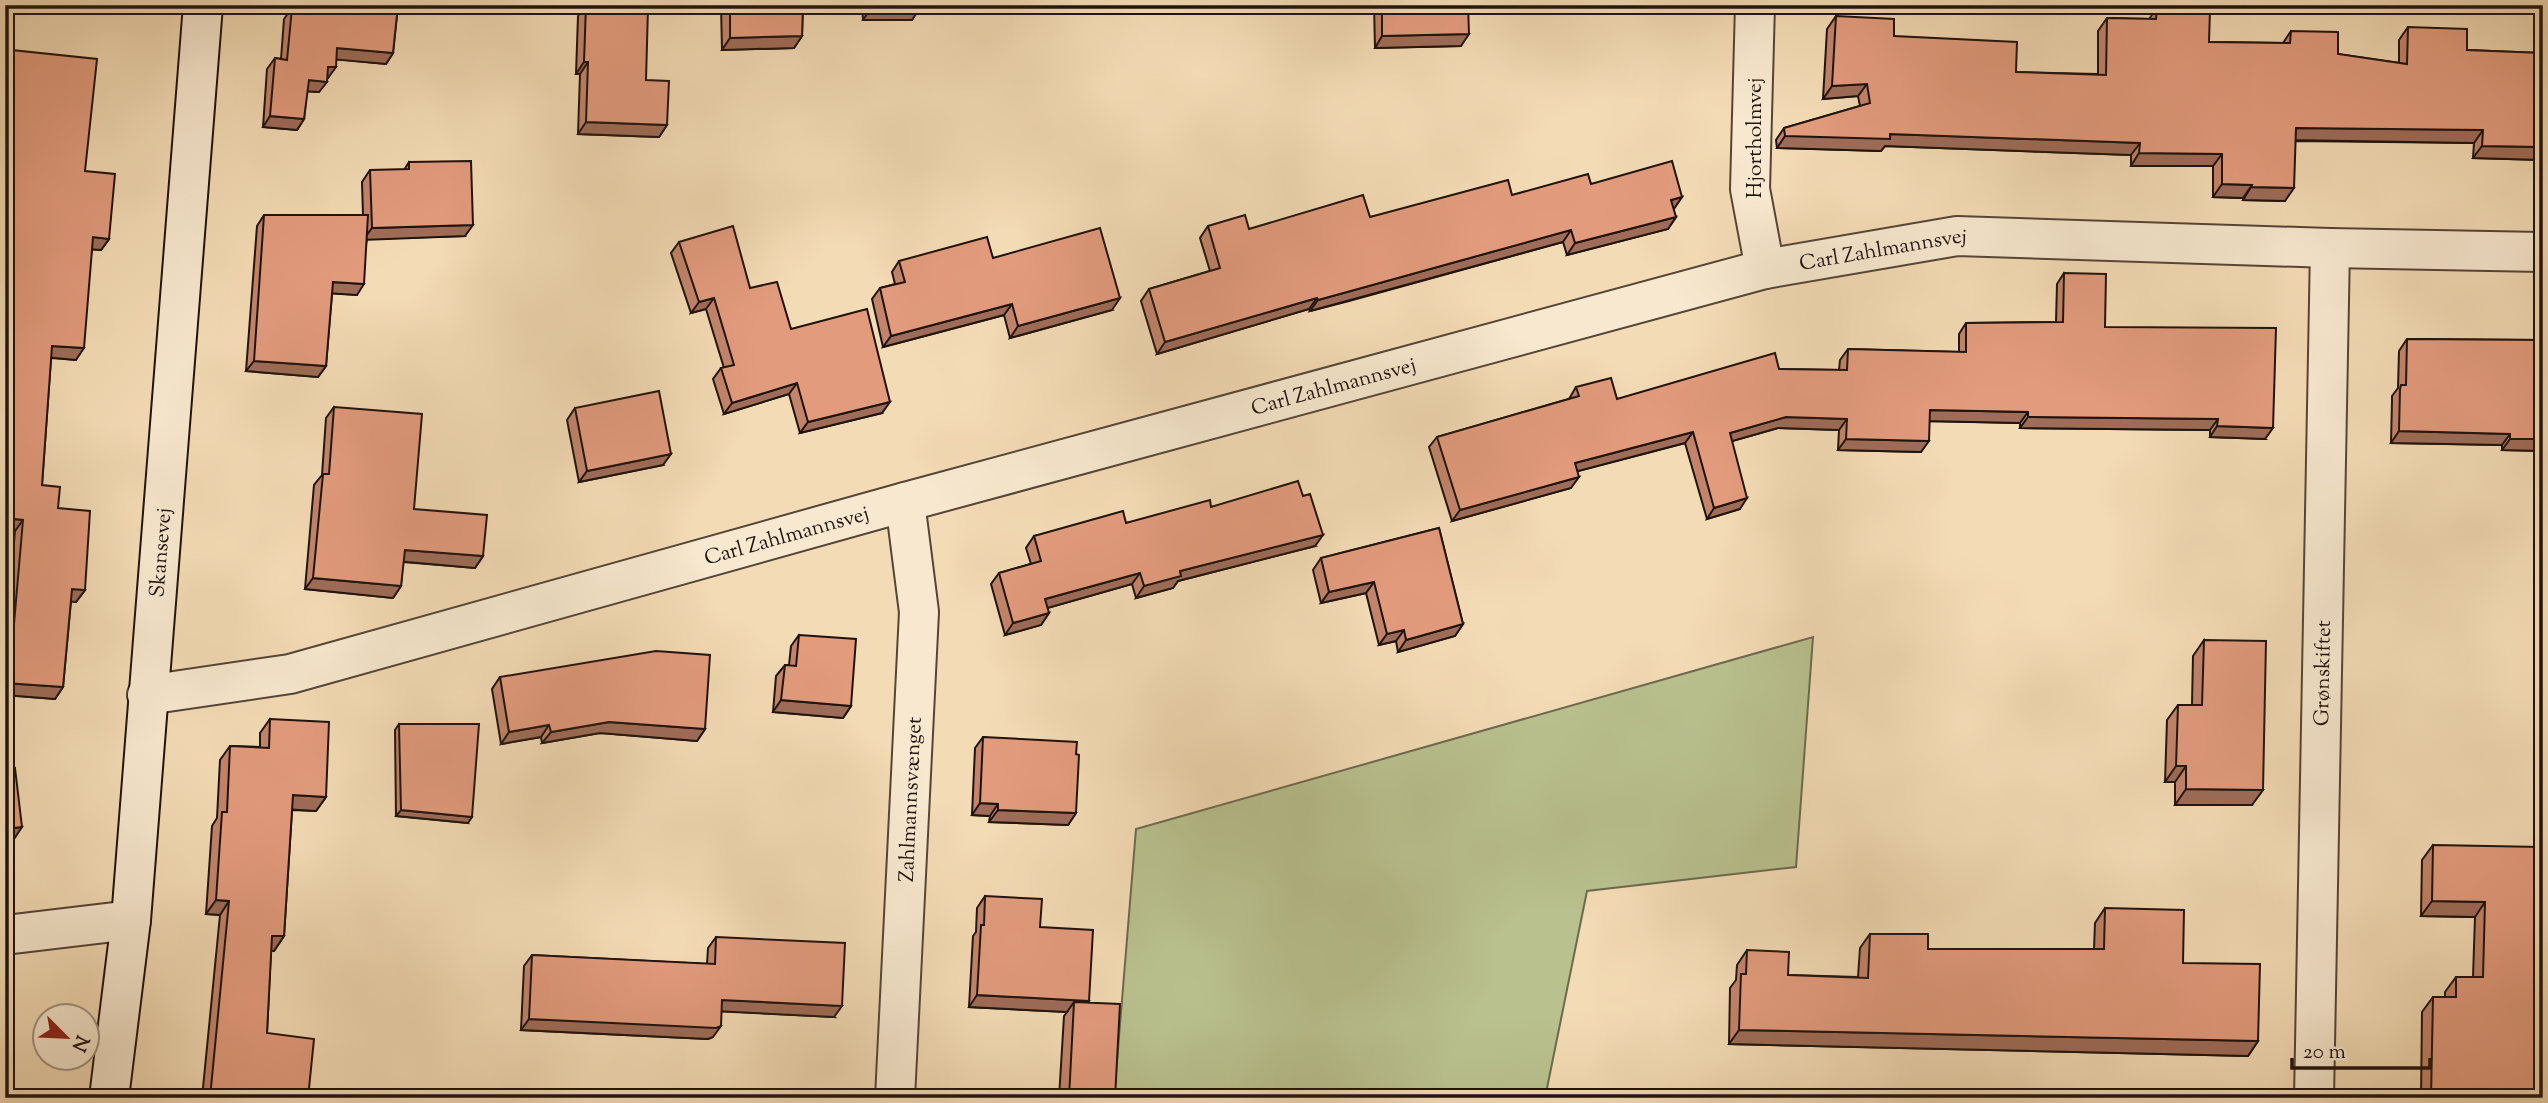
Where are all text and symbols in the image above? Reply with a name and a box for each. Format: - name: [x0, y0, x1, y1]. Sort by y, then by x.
- street label: Hjortholmvej: [1741, 77, 1771, 199]
- street label: Carl Zahlmannsvej: [1797, 222, 1967, 280]
- street label: Carl Zahlmannsvej: [1248, 351, 1420, 425]
- street label: Carl Zahlmannsvej: [701, 500, 873, 574]
- street label: Skansevej: [143, 507, 180, 599]
- street label: Grønskiftet: [2308, 620, 2340, 726]
- street label: Zahlmannsvænget: [893, 716, 931, 883]
- north arrow: [32, 1002, 102, 1072]
- scale bar: [2292, 1026, 2431, 1070]
- text: N: [64, 1030, 95, 1055]
- text: 20 m: [2303, 1038, 2346, 1068]

